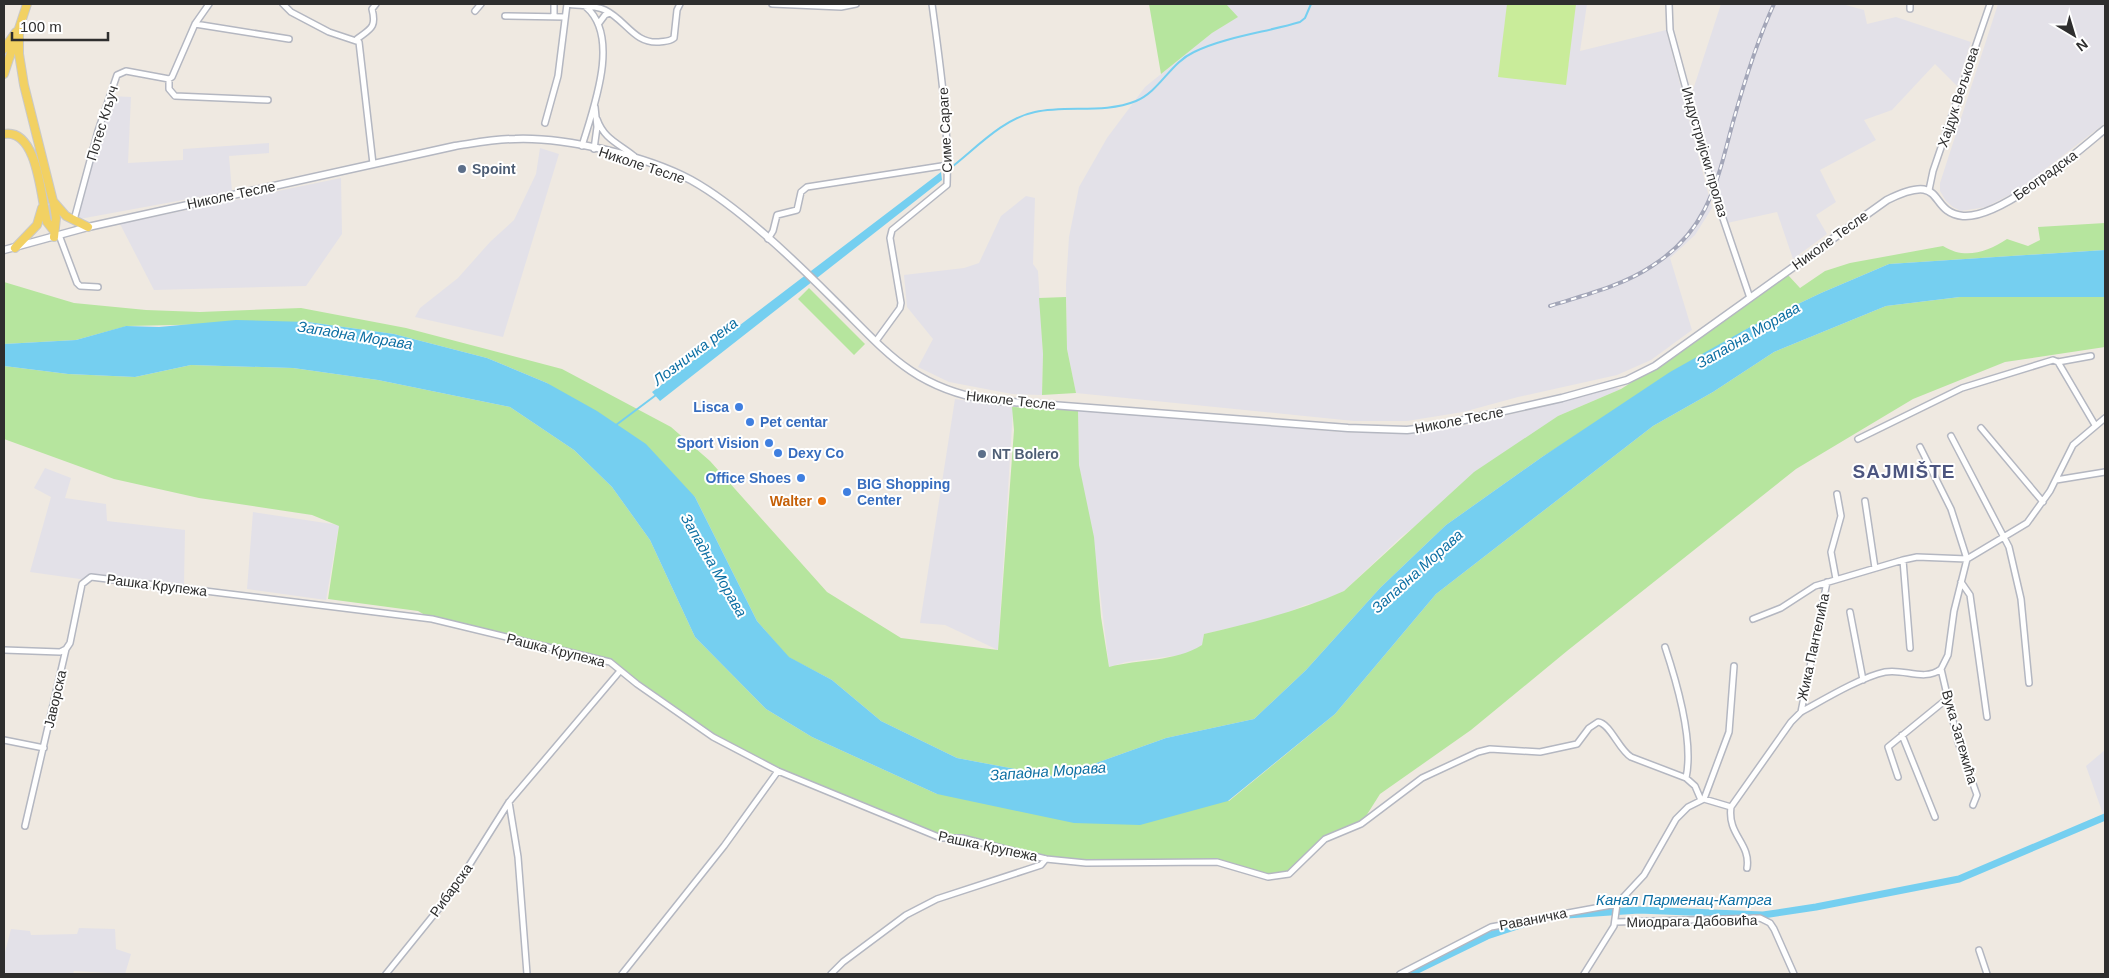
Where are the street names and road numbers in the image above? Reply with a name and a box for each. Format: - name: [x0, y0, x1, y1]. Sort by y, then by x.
- street label: Хајдук Вељкова: [1934, 45, 1982, 149]
- street label: Потес Кључ: [83, 84, 121, 162]
- street label: Индустријски пролаз: [1679, 85, 1731, 219]
- street label: Симе Сараге: [935, 87, 955, 173]
- street label: Николе Тесле: [597, 143, 687, 187]
- street label: Београдска: [2010, 146, 2080, 203]
- street label: Николе Тесле: [185, 178, 277, 212]
- street label: Николе Тесле: [1789, 207, 1871, 273]
- street label: Николе Тесле: [965, 387, 1057, 413]
- street label: Николе Тесле: [1413, 404, 1505, 436]
- street label: Рашка Крупежа: [106, 571, 208, 599]
- street label: Жика Пантелића: [1794, 592, 1832, 702]
- street label: Рашка Крупежа: [505, 630, 607, 670]
- street label: Јаворска: [41, 668, 69, 729]
- street label: Вука Затежића: [1939, 688, 1981, 786]
- street label: Рашка Крупежа: [937, 828, 1039, 864]
- street label: Рибарска: [426, 860, 476, 920]
- street label: Раваничка: [1498, 905, 1568, 933]
- street label: Миодрага Дабовића: [1626, 912, 1758, 930]

